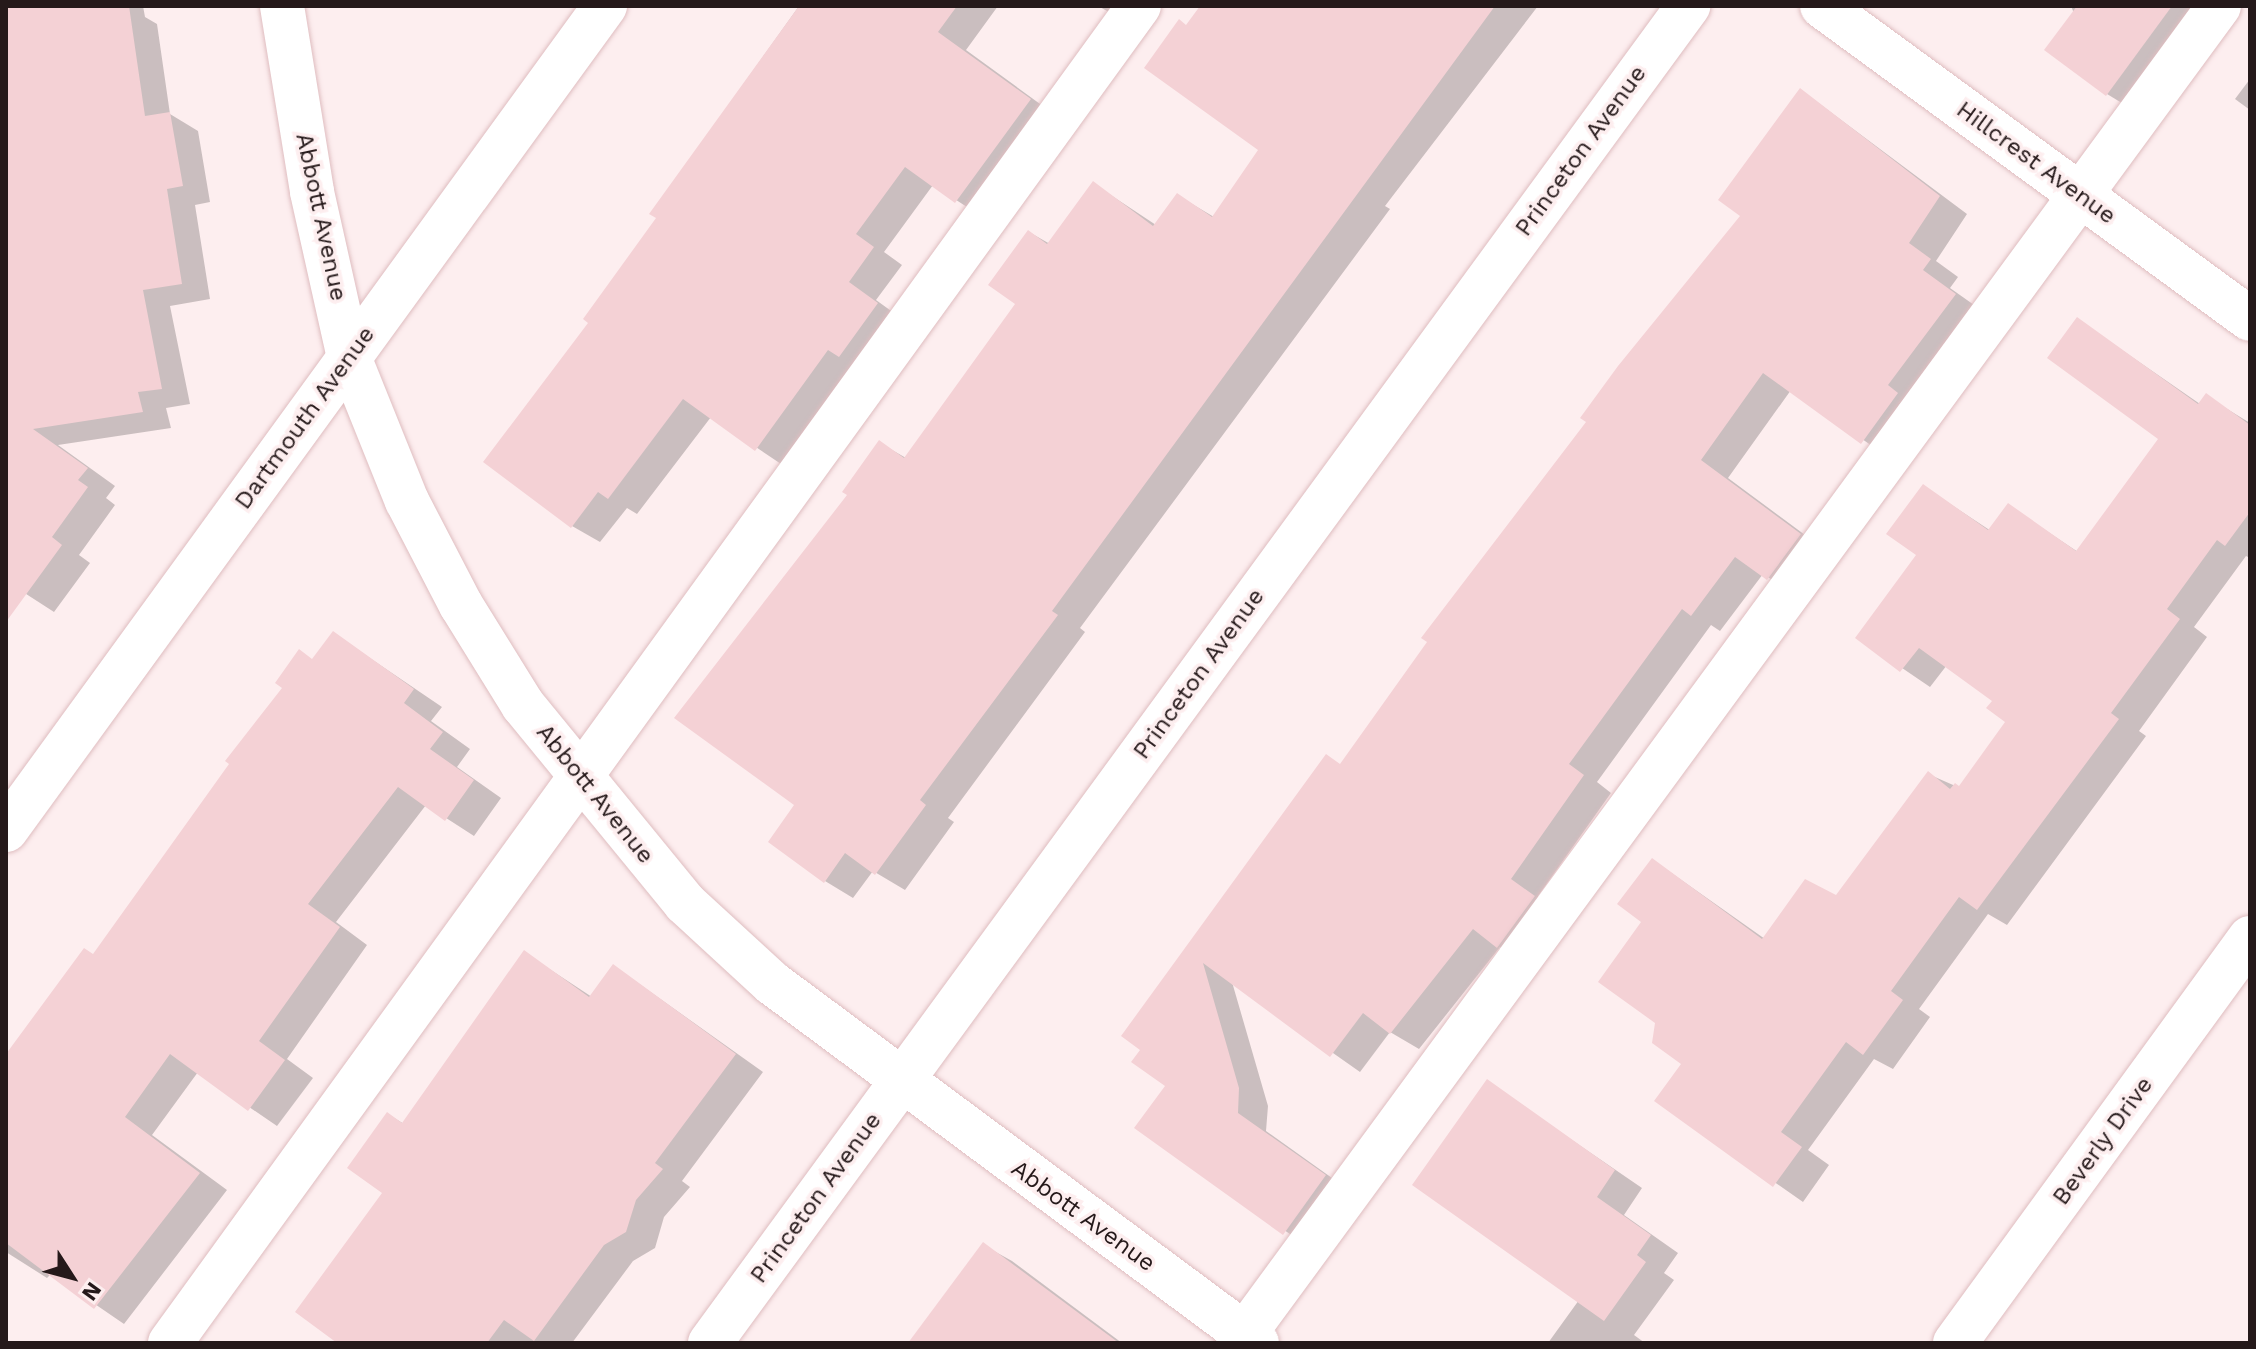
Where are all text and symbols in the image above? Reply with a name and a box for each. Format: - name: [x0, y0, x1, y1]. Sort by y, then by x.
- street label: Princeton Avenue: [1509, 60, 1653, 242]
- street label: Hillcrest Avenue: [1950, 95, 2122, 231]
- street label: Abbott Avenue: [289, 130, 353, 304]
- street label: Dartmouth Avenue: [229, 321, 381, 515]
- street label: Princeton Avenue: [1127, 583, 1271, 765]
- street label: Abbott Avenue: [530, 718, 660, 870]
- street label: Beverly Drive: [2047, 1071, 2159, 1211]
- street label: Princeton Avenue: [744, 1107, 888, 1289]
- street label: Abbott Avenue: [1005, 1154, 1161, 1278]
- north arrow: [32, 1237, 112, 1317]
- text: N: [77, 1277, 107, 1305]

